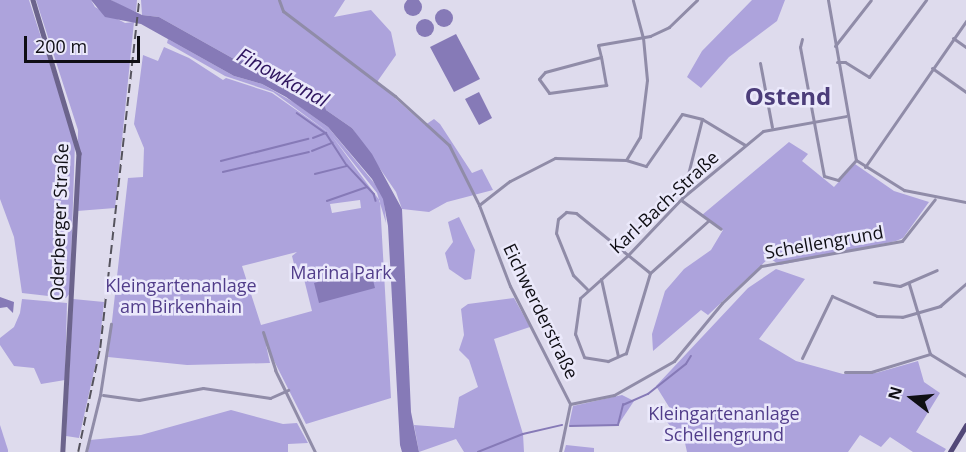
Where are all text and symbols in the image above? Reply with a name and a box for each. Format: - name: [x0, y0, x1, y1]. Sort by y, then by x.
- scale bar: [27, 24, 142, 62]
- text: 200 m: [35, 34, 87, 58]
- water label: Finowkanal: [233, 42, 333, 112]
- district label: Ostend: [745, 82, 831, 110]
- street label: Oderberger Straße: [45, 143, 73, 301]
- street label: Karl-Bach-Straße: [605, 146, 723, 258]
- street label: Schellengrund: [763, 221, 885, 263]
- street label: Eichwerderstraße: [499, 240, 583, 382]
- park label: Marina Park: [290, 261, 392, 283]
- park label: Kleingartenanlage am Birkenhain: [105, 275, 257, 318]
- north arrow: [882, 368, 942, 428]
- text: N: [882, 384, 907, 402]
- park label: Kleingartenanlage Schellengrund: [648, 403, 800, 446]

